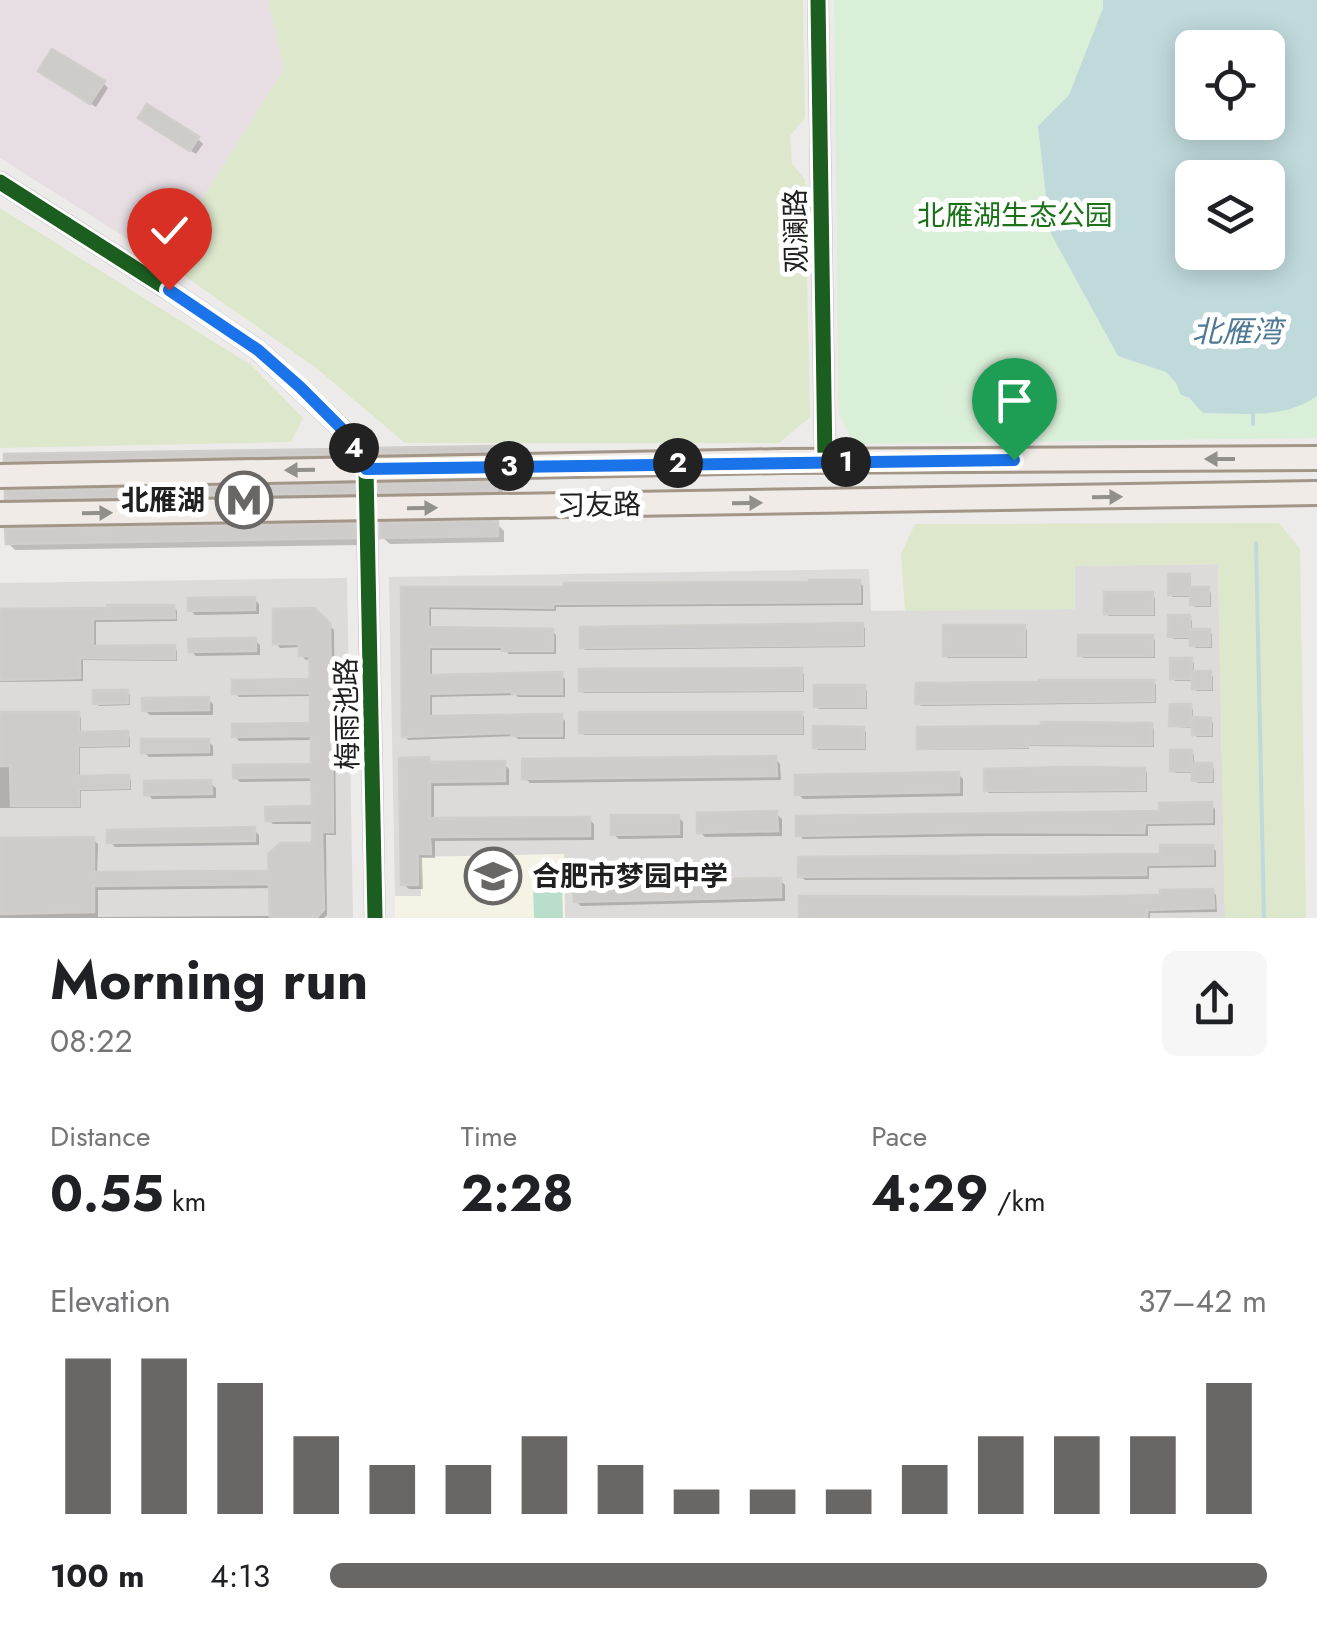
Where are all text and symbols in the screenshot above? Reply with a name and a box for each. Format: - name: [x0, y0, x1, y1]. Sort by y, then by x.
- map controls: [1175, 30, 1285, 270]
- button: locate: [1175, 30, 1285, 140]
- button: layers: [1175, 160, 1285, 270]
- pin: [127, 188, 212, 291]
- street label: 观澜路: [775, 189, 817, 273]
- park label: 北雁湖生态公园: [917, 195, 1113, 236]
- icon: check: [142, 203, 197, 258]
- water label: 北雁湾: [1192, 310, 1287, 353]
- pin: [972, 358, 1057, 461]
- icon: arrive: [987, 373, 1042, 428]
- pin: 4: [329, 423, 379, 473]
- text: 4: [344, 427, 364, 468]
- pin: 1: [821, 437, 871, 487]
- pin: 2: [653, 438, 703, 488]
- pin: 3: [484, 441, 534, 491]
- text: 1: [839, 441, 853, 482]
- text: 2: [669, 442, 687, 483]
- text: 3: [500, 445, 518, 486]
- one-way arrow: [1203, 451, 1235, 467]
- one-way arrow: [283, 463, 315, 479]
- metro station icon: 北雁湖: [214, 470, 274, 530]
- place label: 北雁湖: [121, 480, 205, 521]
- street label: 习友路: [557, 484, 641, 526]
- one-way arrow: [1092, 488, 1124, 504]
- one-way arrow: [732, 494, 764, 510]
- one-way arrow: [407, 500, 439, 516]
- one-way arrow: [82, 504, 114, 520]
- street label: 梅雨池路: [326, 658, 368, 770]
- school or university icon: 合肥市梦园中学: [463, 846, 523, 906]
- place label: 合肥市梦园中学: [532, 856, 728, 897]
- text: Morning run: [50, 940, 368, 1020]
- button: share: [1162, 951, 1267, 1056]
- text: 08:22: [50, 1018, 133, 1064]
- text: Distance: [50, 1116, 150, 1157]
- text: Time: [461, 1116, 517, 1157]
- text: Pace: [871, 1116, 927, 1157]
- text: 0.55: [50, 1157, 164, 1230]
- text: 2:28: [461, 1157, 574, 1230]
- text: 4:29: [871, 1157, 989, 1230]
- text: km: [164, 1181, 206, 1222]
- text: /km: [989, 1181, 1046, 1222]
- text: Elevation: [50, 1278, 171, 1324]
- text: 37–42 m: [1138, 1278, 1267, 1324]
- text: 100 m: [50, 1553, 145, 1599]
- text: 4:13: [210, 1553, 270, 1599]

